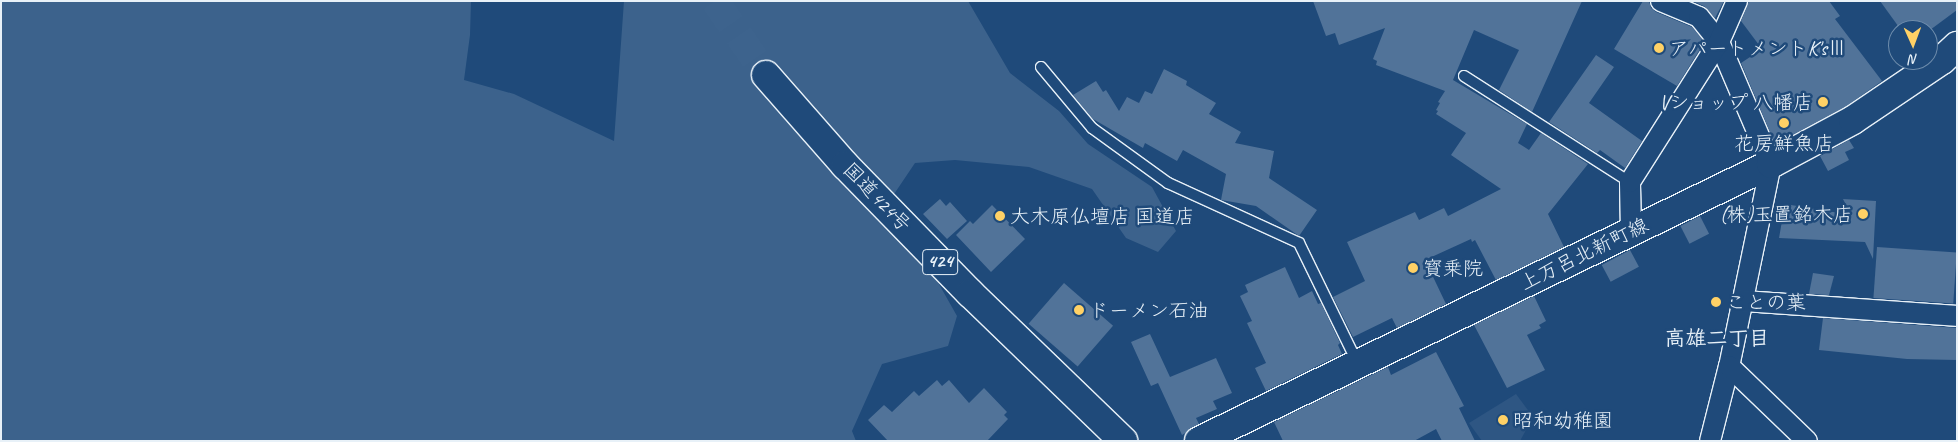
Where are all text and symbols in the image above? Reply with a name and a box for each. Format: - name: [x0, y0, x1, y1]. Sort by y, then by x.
- north arrow: [1888, 20, 1938, 70]
- place label: アパートメントK'sⅢ: [1669, 36, 1848, 60]
- marker: アパートメントK'sⅢ: [1653, 42, 1665, 54]
- text: N: [1909, 51, 1918, 68]
- place label: Vショップ 八幡店: [1658, 90, 1813, 114]
- marker: Vショップ 八幡店: [1817, 96, 1829, 108]
- marker: 花房鮮魚店: [1778, 117, 1790, 129]
- place label: 花房鮮魚店: [1734, 131, 1834, 155]
- street label: 国道424号: [838, 157, 916, 237]
- place label: (株)玉置銘木店: [1720, 202, 1853, 226]
- place label: 大木原仏壇店 国道店: [1010, 204, 1195, 228]
- marker: (株)玉置銘木店: [1857, 208, 1869, 220]
- marker: 大木原仏壇店 国道店: [994, 210, 1006, 222]
- street label: 上万呂北新町線: [1516, 213, 1652, 295]
- road number: 424: [921, 246, 959, 278]
- place label: 寳乗院: [1423, 256, 1483, 280]
- marker: 寳乗院: [1407, 262, 1419, 274]
- place label: ことの葉: [1726, 290, 1806, 314]
- marker: ことの葉: [1710, 296, 1722, 308]
- place label: ドーメン石油: [1089, 298, 1209, 322]
- marker: ドーメン石油: [1073, 304, 1085, 316]
- district label: 高雄二丁目: [1665, 325, 1769, 351]
- place label: 昭和幼稚園: [1513, 408, 1613, 432]
- marker: 昭和幼稚園: [1497, 414, 1509, 426]

